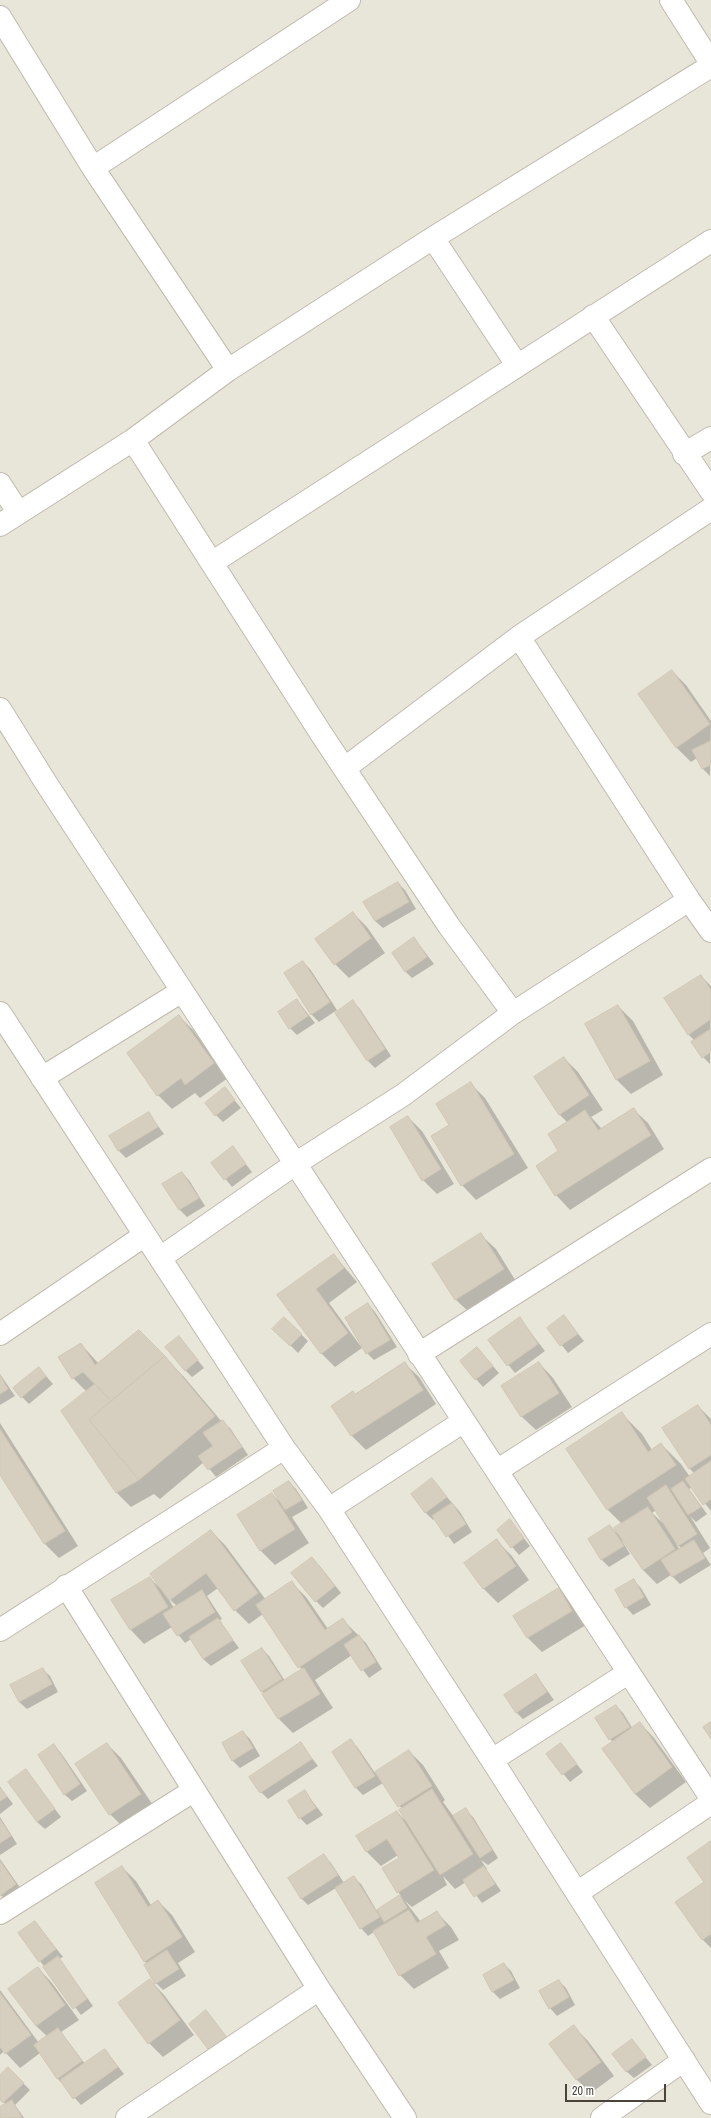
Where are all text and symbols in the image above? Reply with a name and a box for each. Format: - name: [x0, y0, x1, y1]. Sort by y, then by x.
- scale bar: [567, 2076, 668, 2102]
- text: 20 m: [572, 2083, 594, 2099]

